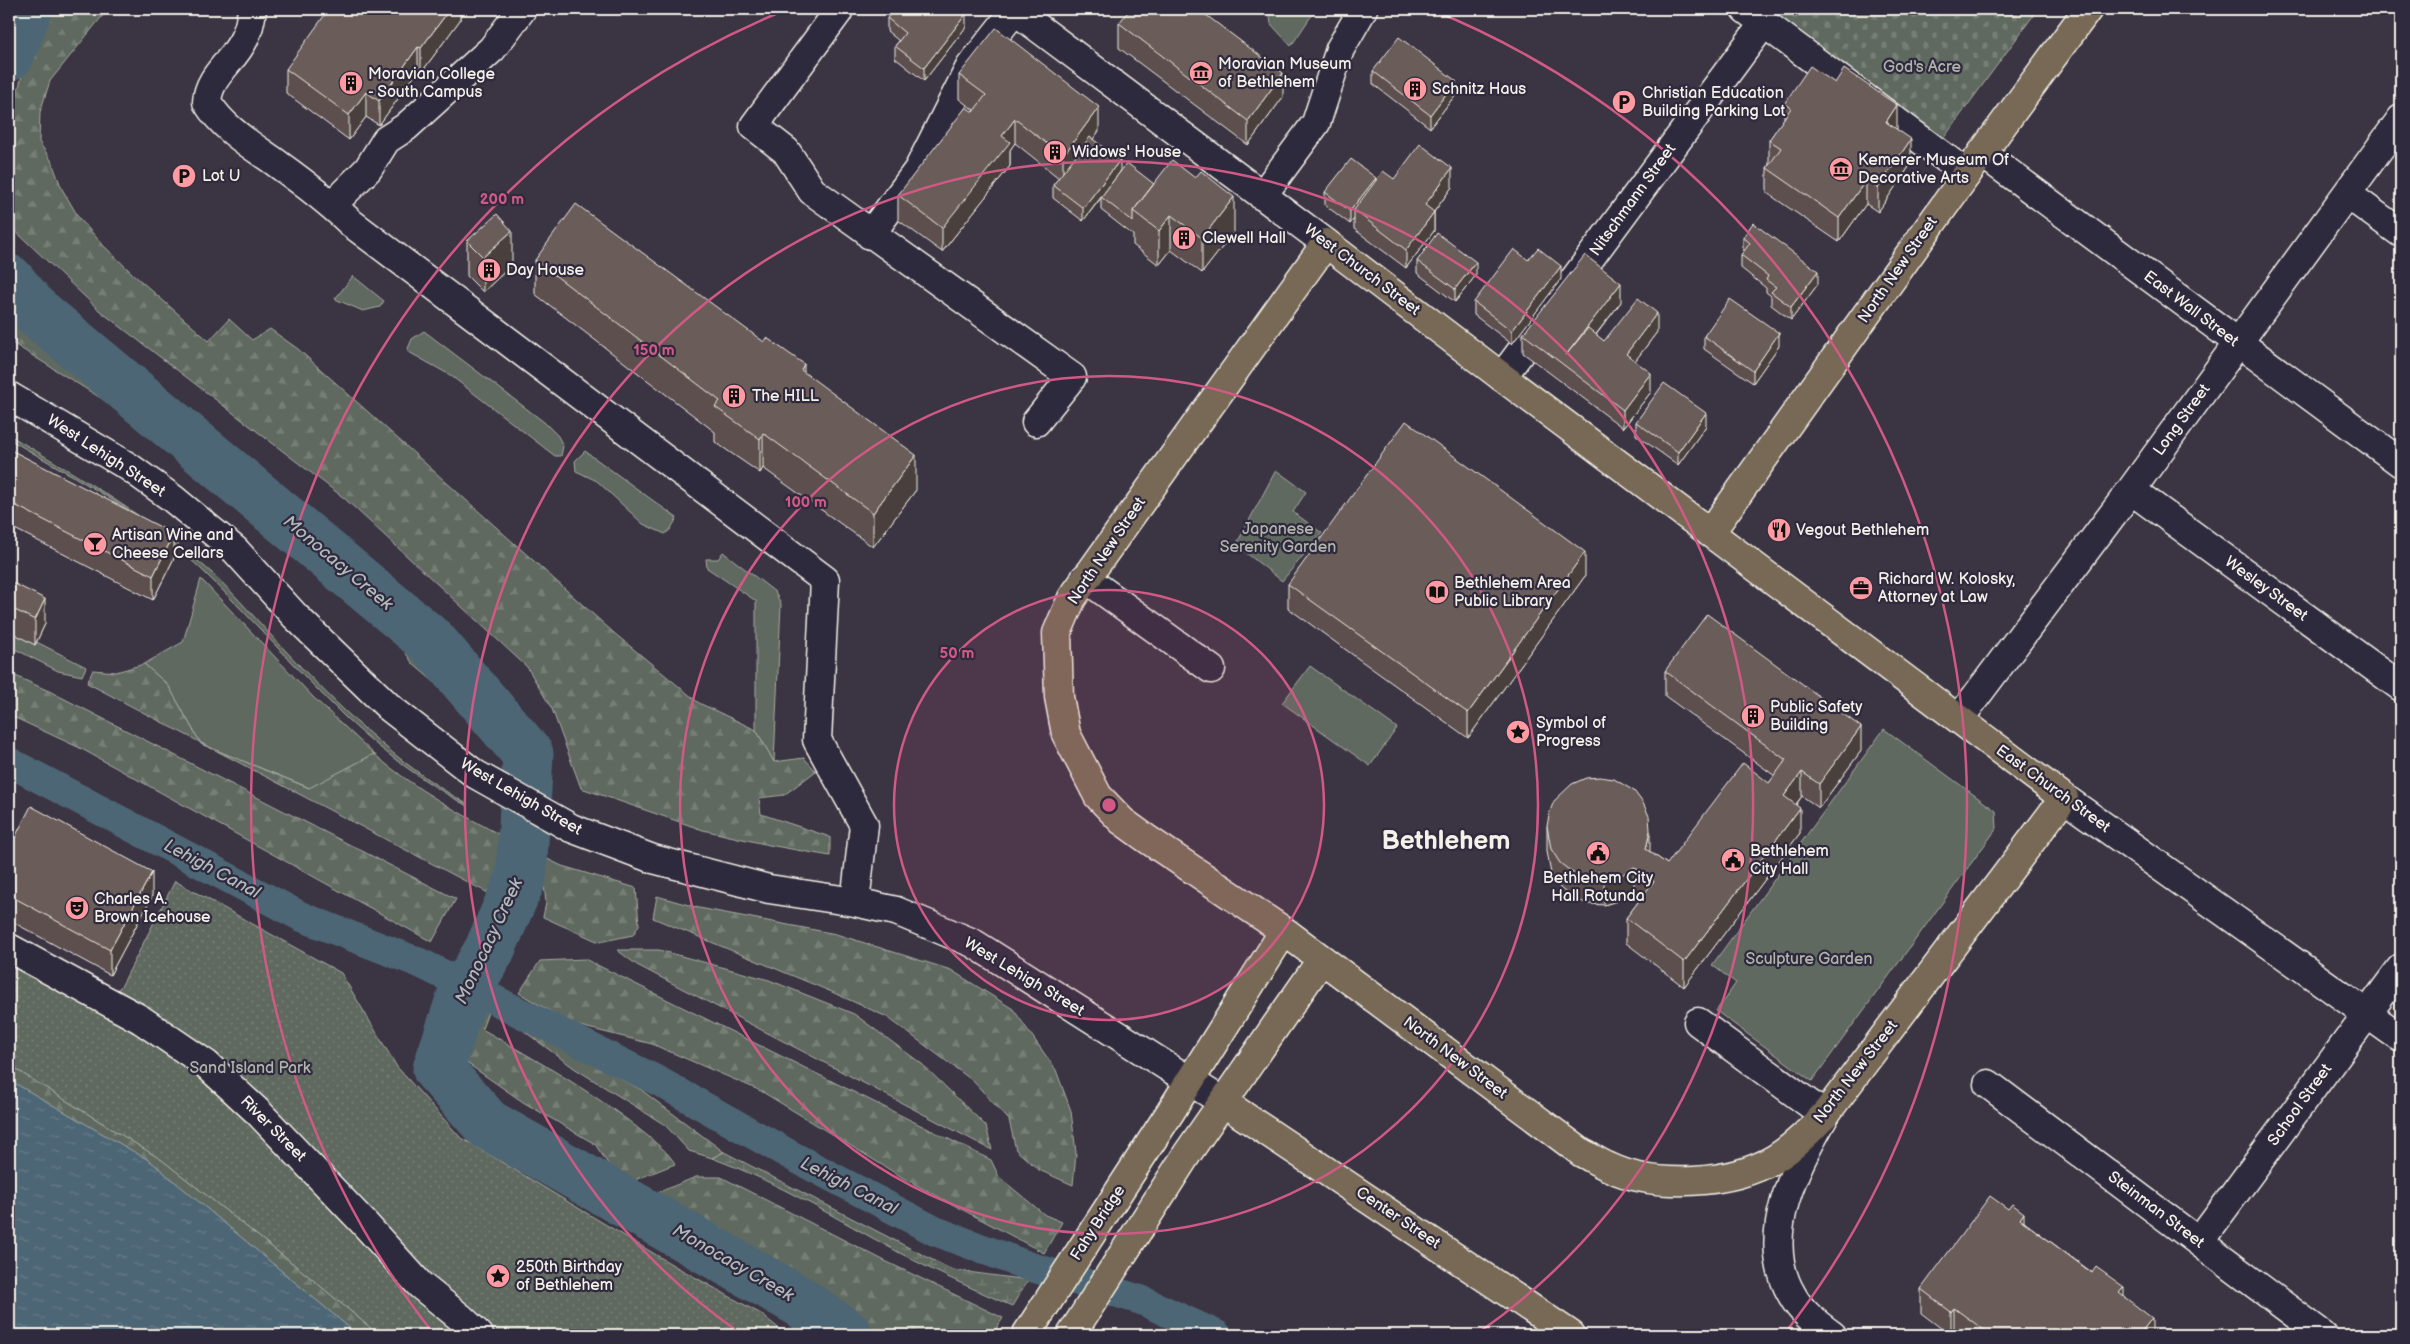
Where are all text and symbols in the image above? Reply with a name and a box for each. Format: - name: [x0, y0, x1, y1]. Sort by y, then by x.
- place label: Moravian Museum of Bethlehem: [1218, 55, 1352, 92]
- park label: God's Acre: [1883, 58, 1961, 77]
- museum icon: Moravian Museum of Bethlehem: [1188, 60, 1214, 86]
- place label: Moravian College - South Campus: [368, 65, 495, 102]
- building icon: Moravian College - South Campus: [338, 70, 364, 96]
- building icon: Schnitz Haus: [1402, 76, 1428, 102]
- place label: Schnitz Haus: [1432, 80, 1526, 99]
- place label: Christian Education Building Parking Lot: [1642, 84, 1786, 121]
- parking icon: Christian Education Building Parking Lot: [1611, 89, 1637, 115]
- building icon: Widows' House: [1042, 139, 1068, 165]
- street label: Nitschmann Street: [1586, 140, 1680, 260]
- place label: Widows' House: [1072, 143, 1182, 162]
- place label: Kemerer Museum Of Decorative Arts: [1858, 151, 2009, 188]
- museum icon: Kemerer Museum Of Decorative Arts: [1828, 156, 1854, 182]
- parking icon: Lot U: [171, 163, 197, 189]
- place label: Lot U: [202, 167, 241, 186]
- text: 200 m: [480, 190, 524, 209]
- street label: North New Street: [1854, 213, 1942, 327]
- street label: West Church Street: [1300, 220, 1424, 320]
- building icon: Clewell Hall: [1171, 225, 1197, 251]
- place label: Clewell Hall: [1202, 229, 1286, 248]
- building icon: Day House: [476, 257, 502, 283]
- place label: Day House: [506, 261, 584, 280]
- street label: East Wall Street: [2140, 267, 2242, 351]
- text: 150 m: [633, 341, 675, 360]
- street label: Long Street: [2150, 380, 2214, 460]
- building icon: The HILL: [721, 383, 747, 409]
- place label: The HILL: [752, 387, 820, 406]
- street label: West Lehigh Street: [43, 411, 169, 501]
- text: 100 m: [785, 493, 827, 512]
- street label: North New Street: [1064, 494, 1150, 608]
- water label: Monocacy Creek: [279, 511, 398, 616]
- restaurant icon: Vegout Bethlehem: [1766, 517, 1792, 543]
- park label: Japanese Serenity Garden: [1220, 520, 1336, 557]
- place label: Vegout Bethlehem: [1796, 521, 1929, 540]
- place label: Artisan Wine and Cheese Cellars: [112, 526, 234, 563]
- bar icon: Artisan Wine and Cheese Cellars: [82, 531, 108, 557]
- street label: Wesley Street: [2221, 553, 2311, 626]
- place label: Richard W. Kolosky, Attorney at Law: [1878, 570, 2015, 607]
- place label: Bethlehem Area Public Library: [1454, 574, 1571, 611]
- office icon: Richard W. Kolosky, Attorney at Law: [1848, 575, 1874, 601]
- library icon: Bethlehem Area Public Library: [1424, 579, 1450, 605]
- text: 50 m: [940, 644, 975, 663]
- place label: Public Safety Building: [1770, 698, 1863, 735]
- building icon: Public Safety Building: [1740, 703, 1766, 729]
- place label: Symbol of Progress: [1536, 714, 1606, 751]
- place icon: Symbol of Progress: [1505, 719, 1531, 745]
- street label: East Church Street: [1992, 741, 2114, 837]
- street label: West Lehigh Street: [457, 754, 585, 840]
- centre of rings: [1100, 796, 1118, 814]
- district label: Bethlehem: [1382, 826, 1510, 857]
- water label: Lehigh Canal: [160, 835, 264, 904]
- public building icon: Bethlehem City Hall Rotunda: [1585, 840, 1611, 866]
- place label: Bethlehem City Hall: [1750, 842, 1829, 879]
- public building icon: Bethlehem City Hall: [1720, 847, 1746, 873]
- place label: Bethlehem City Hall Rotunda: [1543, 869, 1654, 906]
- water label: Monocacy Creek: [451, 874, 528, 1007]
- place label: Charles A. Brown Icehouse: [94, 890, 211, 927]
- theatre icon: Charles A. Brown Icehouse: [64, 895, 90, 921]
- street label: West Lehigh Street: [960, 934, 1088, 1021]
- park label: Sculpture Garden: [1746, 950, 1872, 969]
- street label: North New Street: [1399, 1013, 1511, 1103]
- street label: North New Street: [1810, 1017, 1902, 1127]
- park label: Sand Island Park: [189, 1059, 311, 1078]
- street label: School Street: [2264, 1060, 2336, 1150]
- street label: River Street: [236, 1092, 310, 1166]
- water label: Lehigh Canal: [797, 1153, 902, 1220]
- street label: Steinman Street: [2104, 1168, 2208, 1252]
- street label: Fahy Bridge: [1067, 1181, 1130, 1264]
- street label: Center Street: [1352, 1183, 1444, 1253]
- water label: Monocacy Creek: [669, 1220, 798, 1307]
- place label: 250th Birthday of Bethlehem: [516, 1258, 623, 1295]
- place icon: 250th Birthday of Bethlehem: [485, 1263, 511, 1289]

